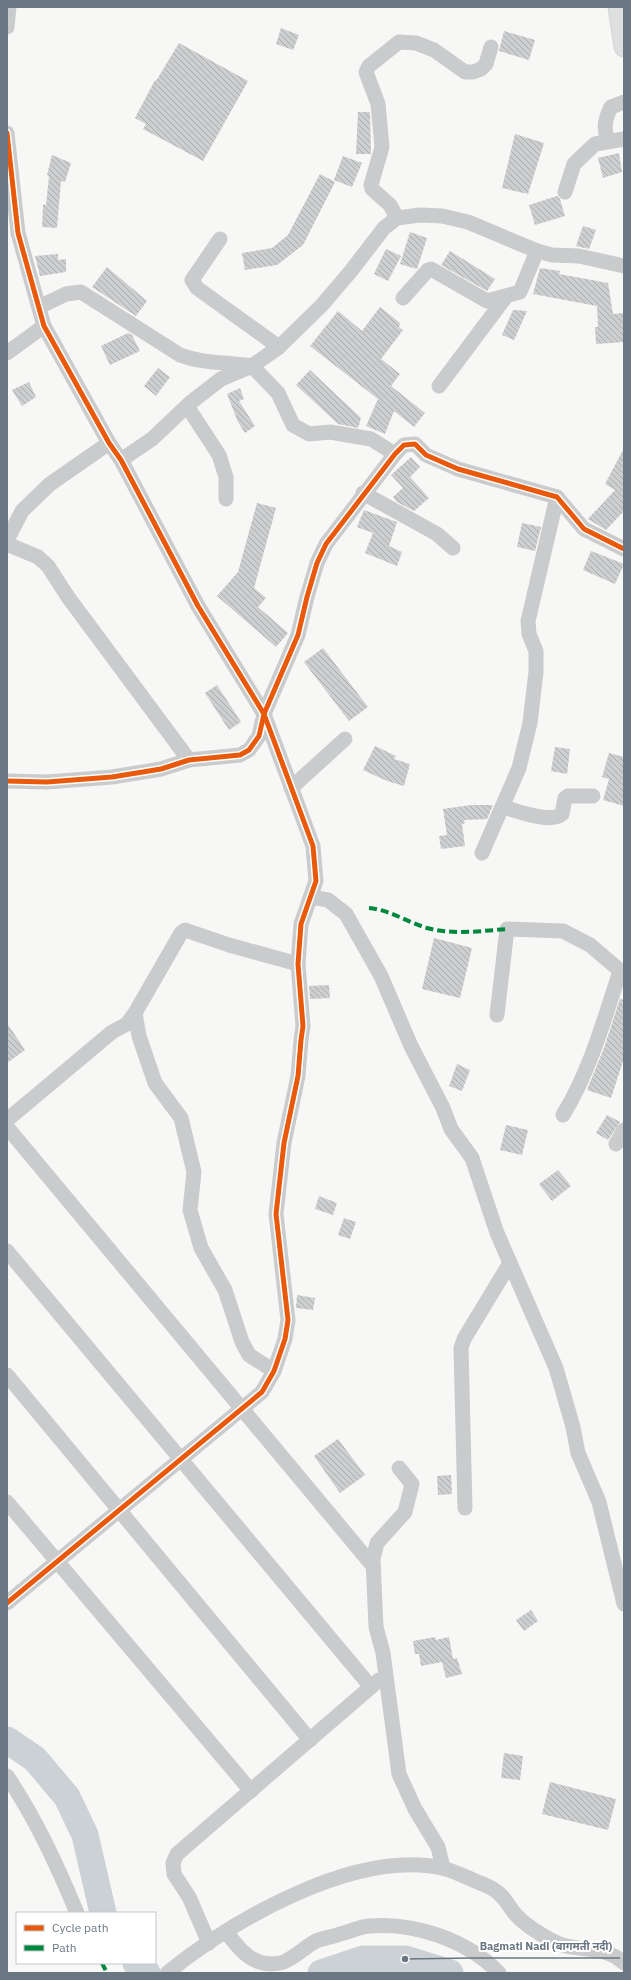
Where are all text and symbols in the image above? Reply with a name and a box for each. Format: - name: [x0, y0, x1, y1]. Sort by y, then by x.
- legend: [16, 1912, 156, 1964]
- text: Cycle path: [52, 1920, 109, 1935]
- callout: Bagmati Nadi (बागमती नदी): [471, 1935, 620, 1958]
- text: Bagmati Nadi (बागमती नदी): [480, 1939, 613, 1953]
- text: Path: [52, 1940, 77, 1955]

